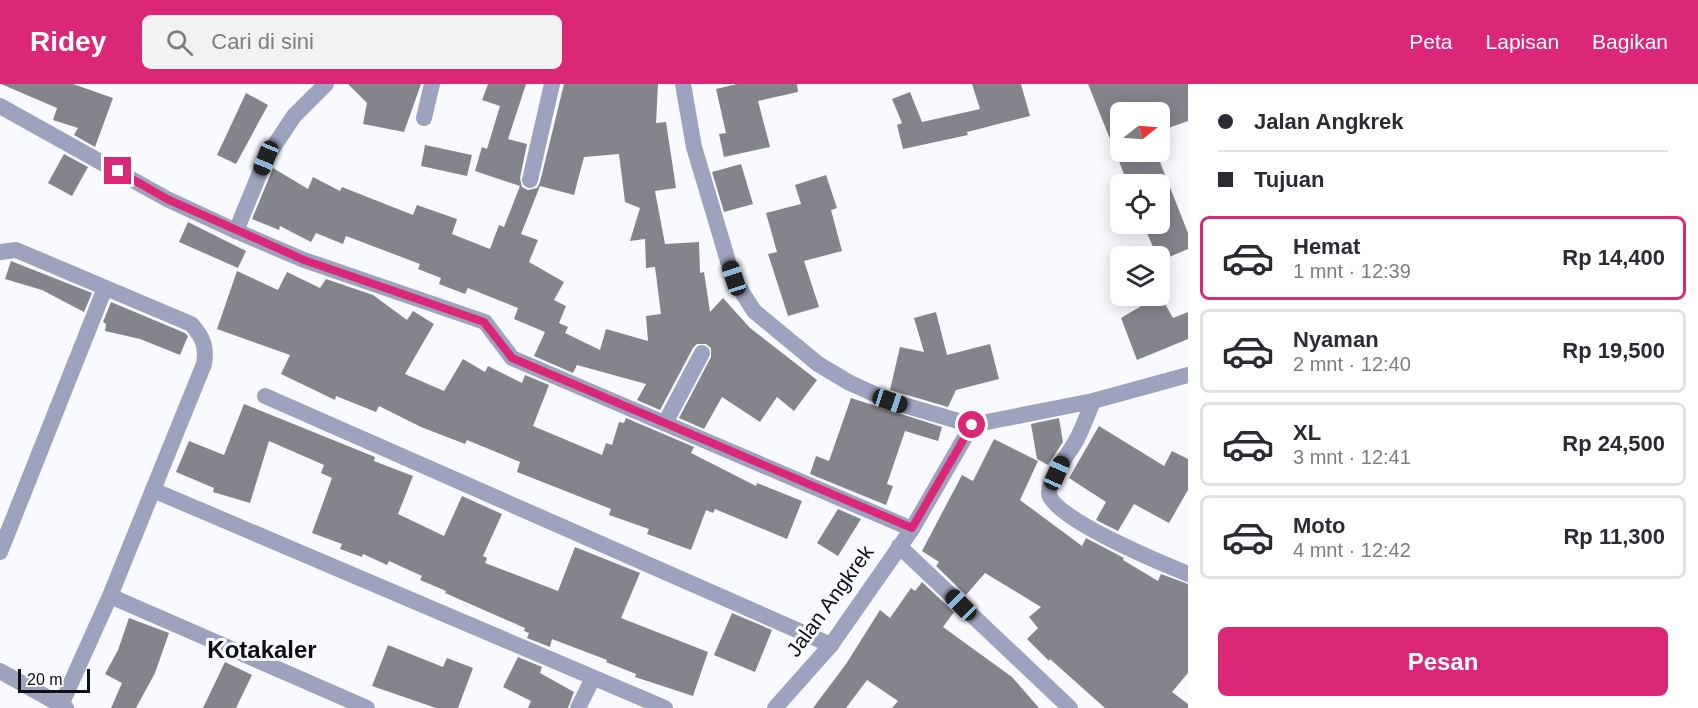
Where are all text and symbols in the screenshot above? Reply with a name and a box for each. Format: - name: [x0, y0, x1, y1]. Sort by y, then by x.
- search box: [142, 15, 562, 69]
- text: Ridey: [30, 26, 106, 57]
- icon: search: [163, 26, 196, 59]
- text: Cari di sini: [211, 29, 314, 54]
- text: Peta: [1409, 30, 1453, 53]
- text: Lapisan: [1486, 30, 1559, 53]
- text: Bagikan: [1592, 30, 1668, 53]
- north arrow: [1110, 102, 1170, 162]
- map controls: [1110, 102, 1170, 306]
- text: Jalan Angkrek: [1254, 109, 1404, 134]
- car: [251, 138, 281, 178]
- route end: [104, 157, 131, 184]
- text: Tujuan: [1254, 167, 1324, 192]
- button: locate: [1110, 174, 1170, 234]
- icon: car: [1221, 231, 1275, 285]
- text: Hemat: [1293, 234, 1360, 259]
- text: Rp 14,400: [1562, 245, 1665, 270]
- button: layers: [1110, 246, 1170, 306]
- car: [720, 258, 748, 298]
- text: 1 mnt · 12:39: [1293, 260, 1411, 282]
- icon: car: [1221, 324, 1275, 378]
- text: Nyaman: [1293, 327, 1379, 352]
- text: Rp 19,500: [1562, 338, 1665, 363]
- text: 2 mnt · 12:40: [1293, 353, 1411, 375]
- car: [870, 387, 910, 415]
- route start: [958, 411, 985, 438]
- icon: car: [1221, 417, 1275, 471]
- text: XL: [1293, 420, 1321, 445]
- text: Rp 24,500: [1562, 431, 1665, 456]
- text: 3 mnt · 12:41: [1293, 446, 1411, 468]
- car: [1041, 453, 1073, 493]
- icon: car: [1221, 510, 1275, 564]
- text: Moto: [1293, 513, 1346, 538]
- text: Rp 11,300: [1563, 524, 1665, 549]
- text: 4 mnt · 12:42: [1293, 539, 1411, 561]
- street label: Jalan Angkrek: [782, 540, 878, 661]
- car: [942, 586, 980, 624]
- button: Pesan: [1218, 627, 1668, 696]
- district label: Kotakaler: [207, 636, 317, 663]
- scale bar: [18, 666, 90, 694]
- text: 20 m: [27, 671, 63, 688]

